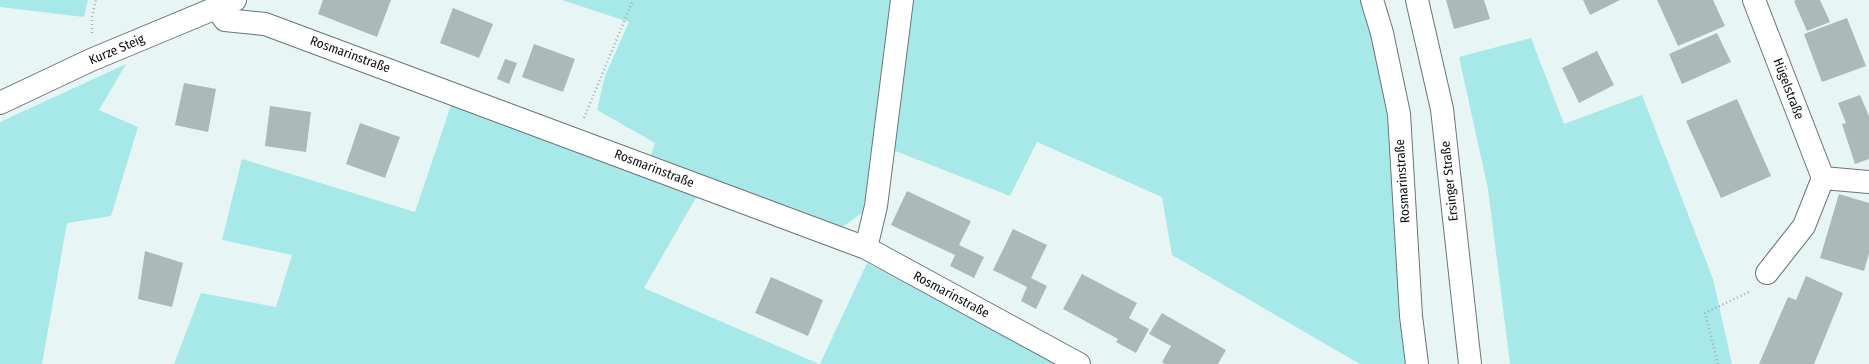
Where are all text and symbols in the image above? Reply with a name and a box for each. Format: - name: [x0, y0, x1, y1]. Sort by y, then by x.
- street label: Kurze Steig: [87, 31, 147, 69]
- street label: Rosmarinstraße: [308, 33, 392, 77]
- street label: Hügelstraße: [1769, 56, 1807, 122]
- street label: Rosmarinstraße: [1392, 139, 1414, 223]
- street label: Ersinger Straße: [1438, 140, 1462, 222]
- street label: Rosmarinstraße: [612, 147, 696, 191]
- street label: Rosmarinstraße: [910, 268, 992, 322]

